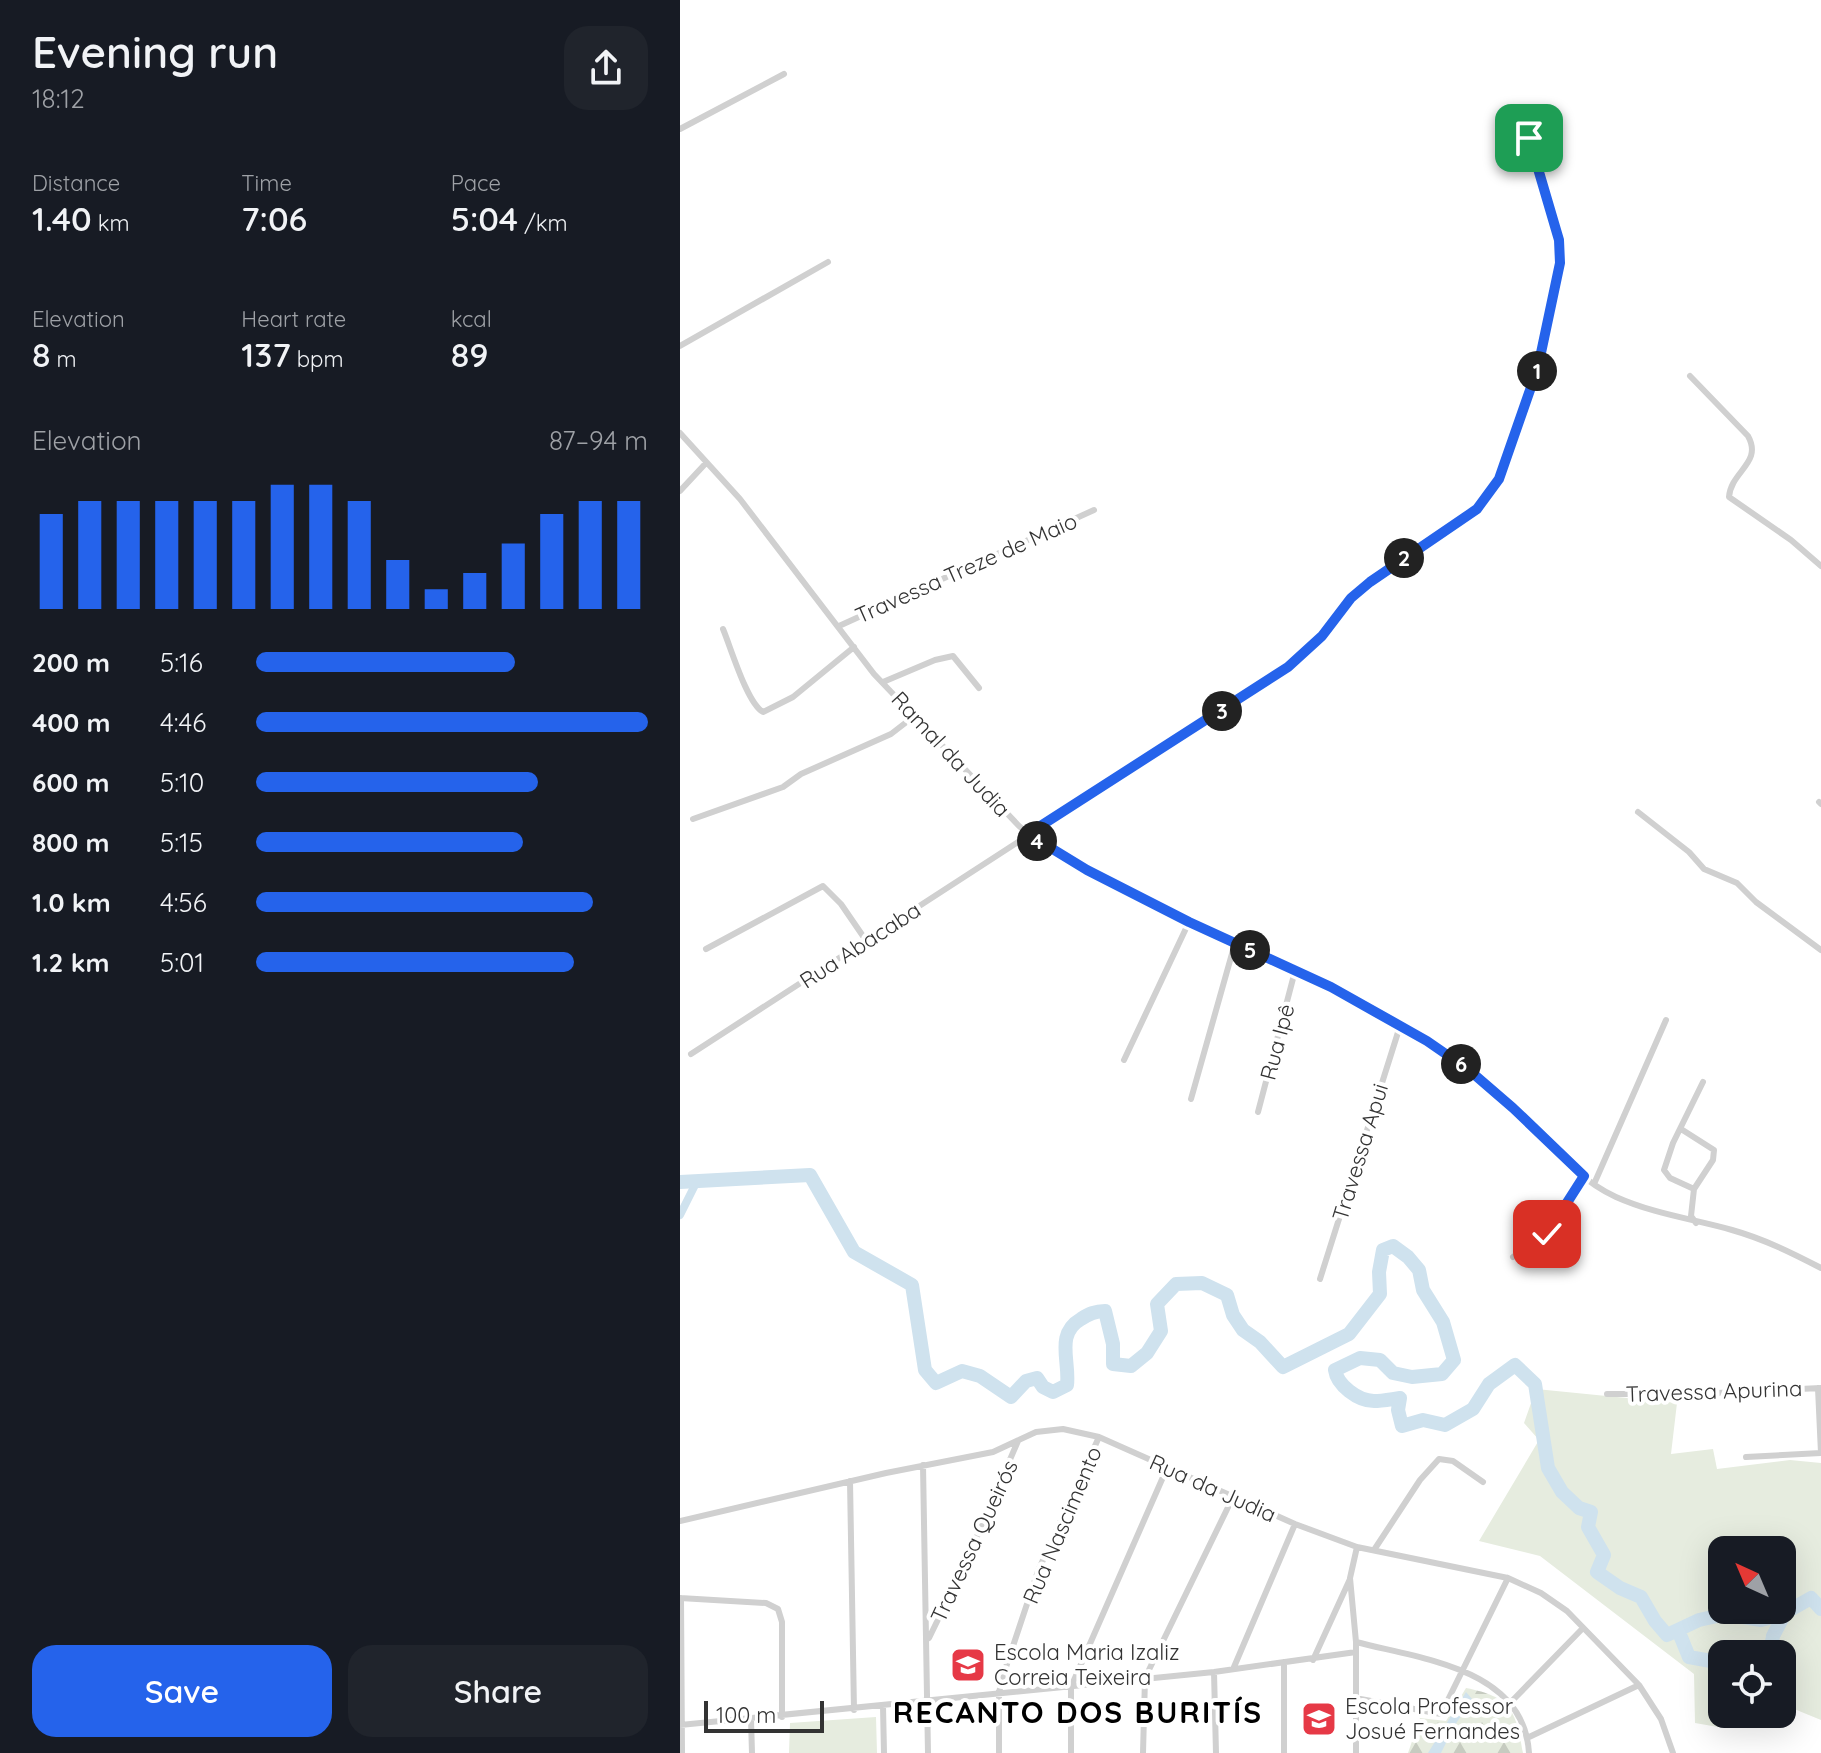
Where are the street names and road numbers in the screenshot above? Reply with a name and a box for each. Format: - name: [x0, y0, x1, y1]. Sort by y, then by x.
- street label: Travessa Treze de Maio: [851, 506, 1081, 630]
- street label: Ramal da Judia: [886, 685, 1016, 823]
- street label: Rua Abacaba: [794, 895, 926, 995]
- street label: Rua Ipê: [1253, 1001, 1301, 1083]
- street label: Travessa Apui: [1326, 1080, 1394, 1224]
- street label: Travessa Apurina: [1625, 1374, 1803, 1408]
- street label: Rua Nascimento: [1016, 1442, 1108, 1608]
- street label: Rua da Judia: [1145, 1448, 1281, 1528]
- street label: Travessa Queirós: [924, 1455, 1024, 1627]

